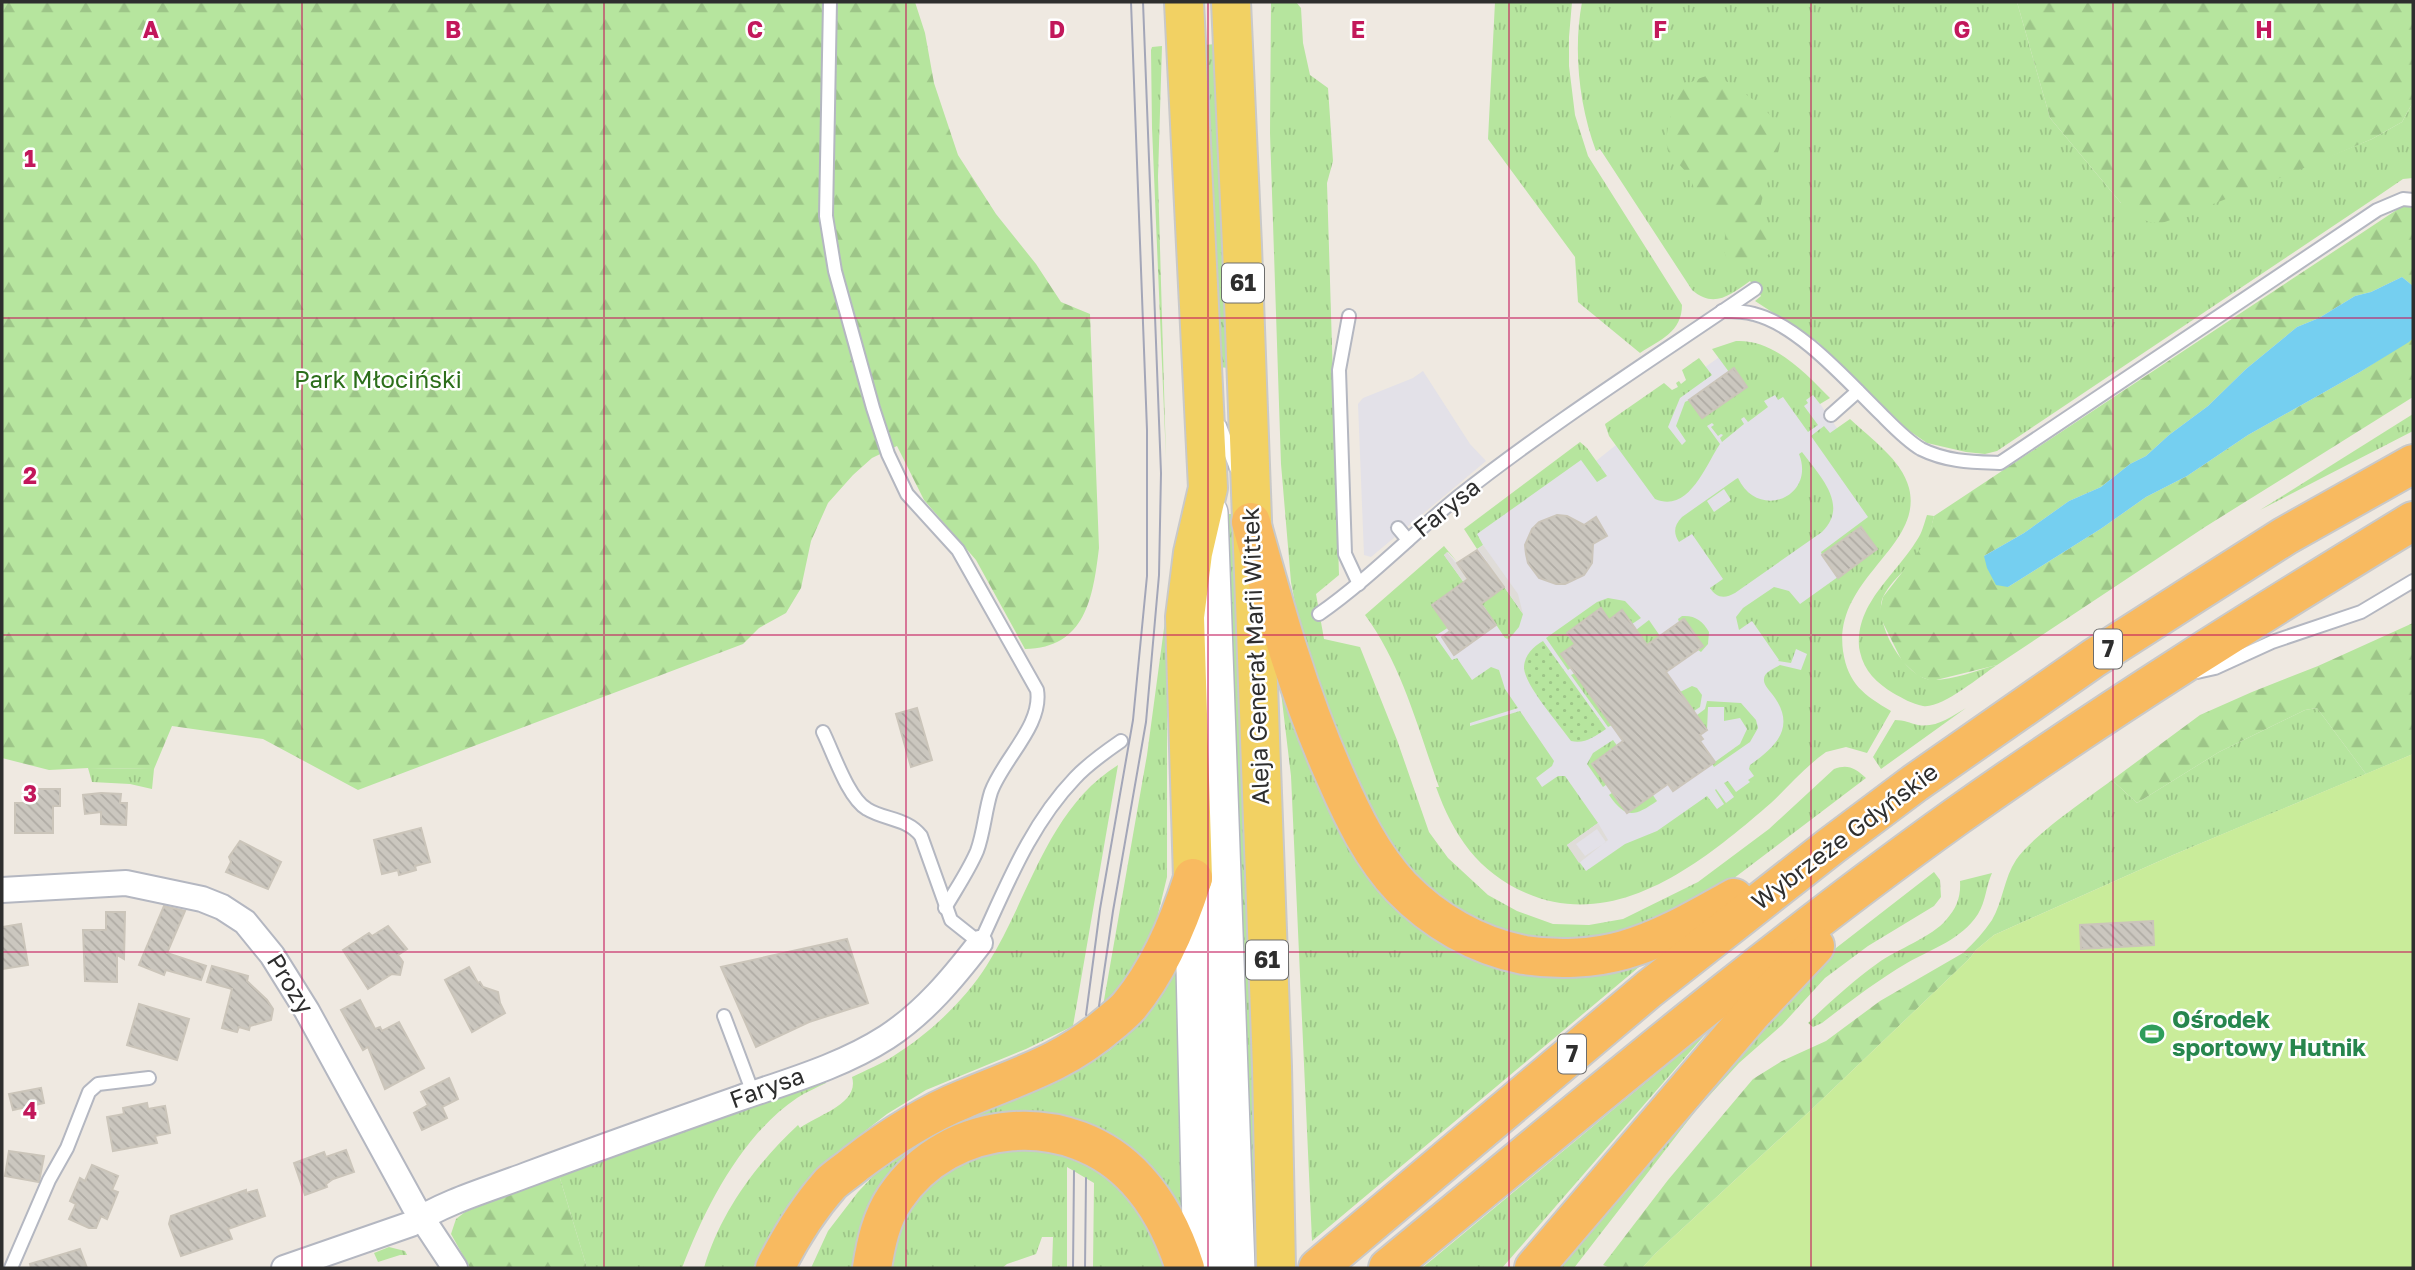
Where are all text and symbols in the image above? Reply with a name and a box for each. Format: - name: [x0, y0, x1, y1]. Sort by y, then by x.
- text: A: [143, 15, 160, 43]
- text: B: [445, 15, 461, 43]
- text: C: [747, 15, 763, 43]
- text: D: [1049, 15, 1065, 43]
- text: E: [1351, 15, 1365, 43]
- text: F: [1653, 15, 1667, 43]
- text: G: [1954, 15, 1970, 43]
- text: H: [2255, 15, 2273, 43]
- text: 1: [24, 144, 36, 172]
- road number: 61: [1222, 264, 1264, 302]
- park label: Park Młociński: [294, 364, 462, 393]
- text: 2: [23, 461, 37, 489]
- street label: Farysa: [1407, 471, 1485, 542]
- street label: Aleja Generał Marii Wittek: [1235, 507, 1274, 805]
- road number: 7: [2094, 629, 2122, 668]
- street label: Wybrzeże Gdyńskie: [1745, 756, 1943, 915]
- text: 3: [23, 779, 37, 807]
- road number: 61: [1246, 940, 1288, 979]
- street label: Prozy: [262, 948, 321, 1019]
- place label: Ośrodek sportowy Hutnik: [2172, 1004, 2366, 1061]
- sports icon: Ośrodek sportowy Hutnik: [2138, 1020, 2166, 1048]
- road number: 7: [1558, 1035, 1586, 1074]
- street label: Farysa: [725, 1060, 808, 1113]
- text: 4: [23, 1096, 37, 1124]

